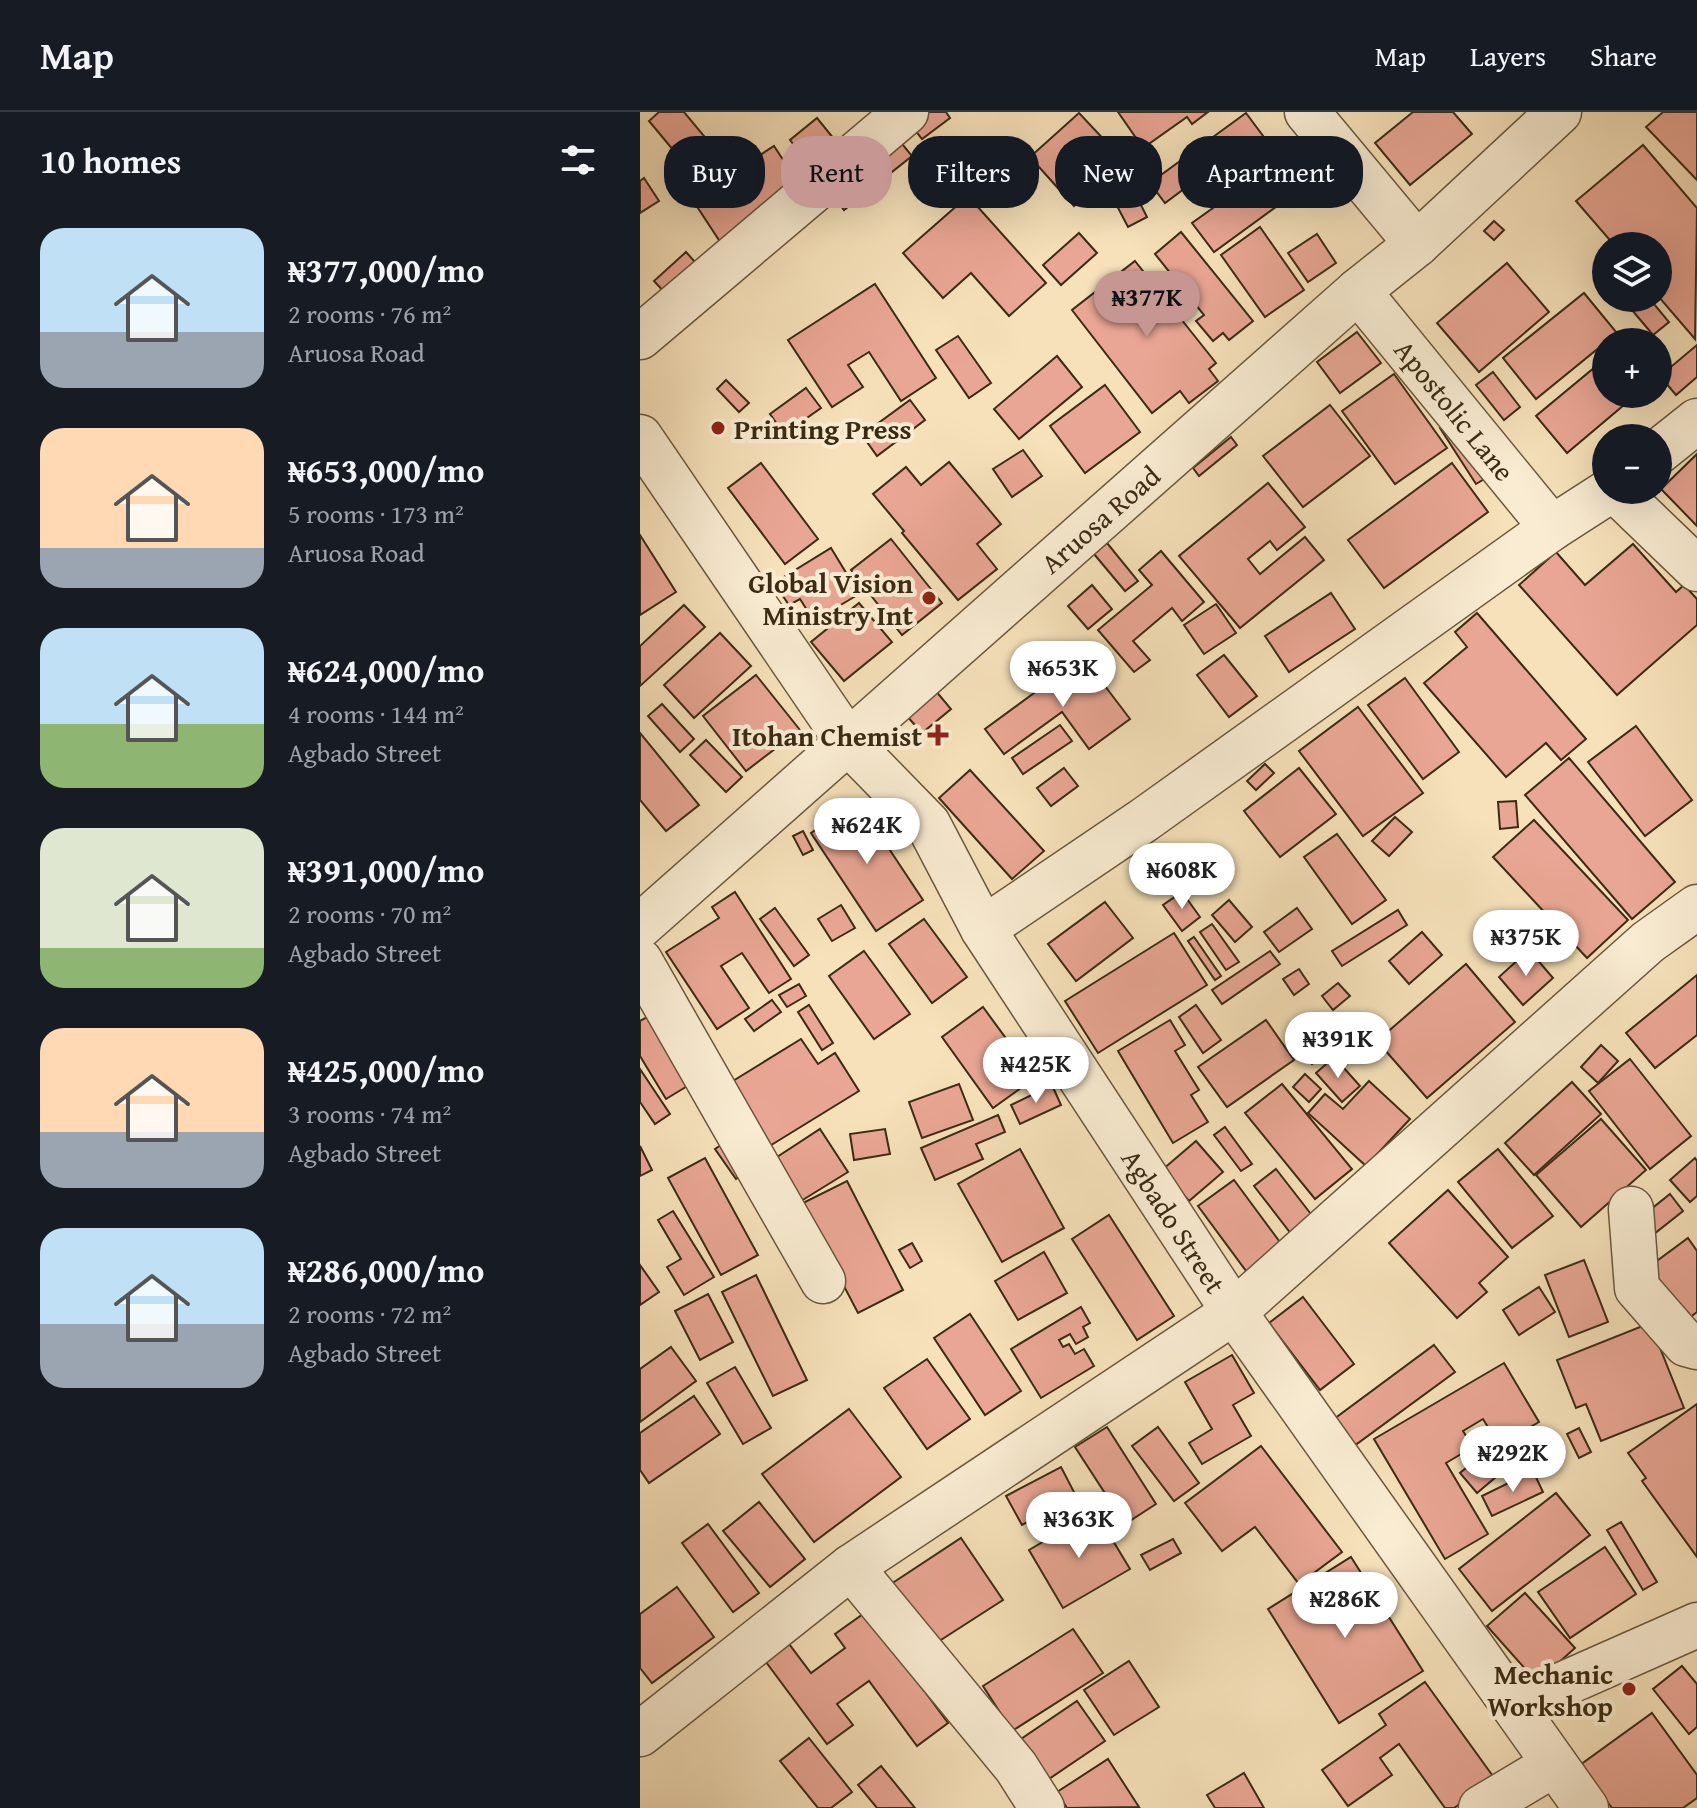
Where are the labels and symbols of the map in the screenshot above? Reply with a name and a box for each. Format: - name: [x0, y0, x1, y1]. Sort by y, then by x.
- pin: ₦377K: [1091, 271, 1203, 339]
- street label: Apostolic Lane: [1385, 330, 1525, 490]
- place label: Printing Press: [734, 408, 912, 449]
- marker: Printing Press: [709, 419, 727, 437]
- street label: Aruosa Road: [1031, 455, 1169, 583]
- place label: Global Vision Ministry Int: [748, 562, 913, 635]
- marker: Global Vision Ministry Int: [920, 589, 938, 607]
- pin: ₦653K: [1007, 641, 1119, 709]
- place label: Itohan Chemist: [732, 715, 922, 756]
- marker: Itohan Chemist: [929, 726, 947, 744]
- pin: ₦624K: [811, 798, 923, 866]
- pin: ₦608K: [1126, 843, 1238, 911]
- pin: ₦375K: [1470, 910, 1582, 978]
- pin: ₦391K: [1282, 1012, 1394, 1080]
- pin: ₦425K: [980, 1037, 1092, 1105]
- street label: Agbado Street: [1112, 1141, 1236, 1301]
- pin: ₦292K: [1457, 1426, 1569, 1494]
- pin: ₦363K: [1023, 1492, 1135, 1560]
- pin: ₦286K: [1289, 1572, 1401, 1640]
- place label: Mechanic Workshop: [1487, 1653, 1613, 1726]
- marker: Mechanic Workshop: [1620, 1680, 1638, 1698]

